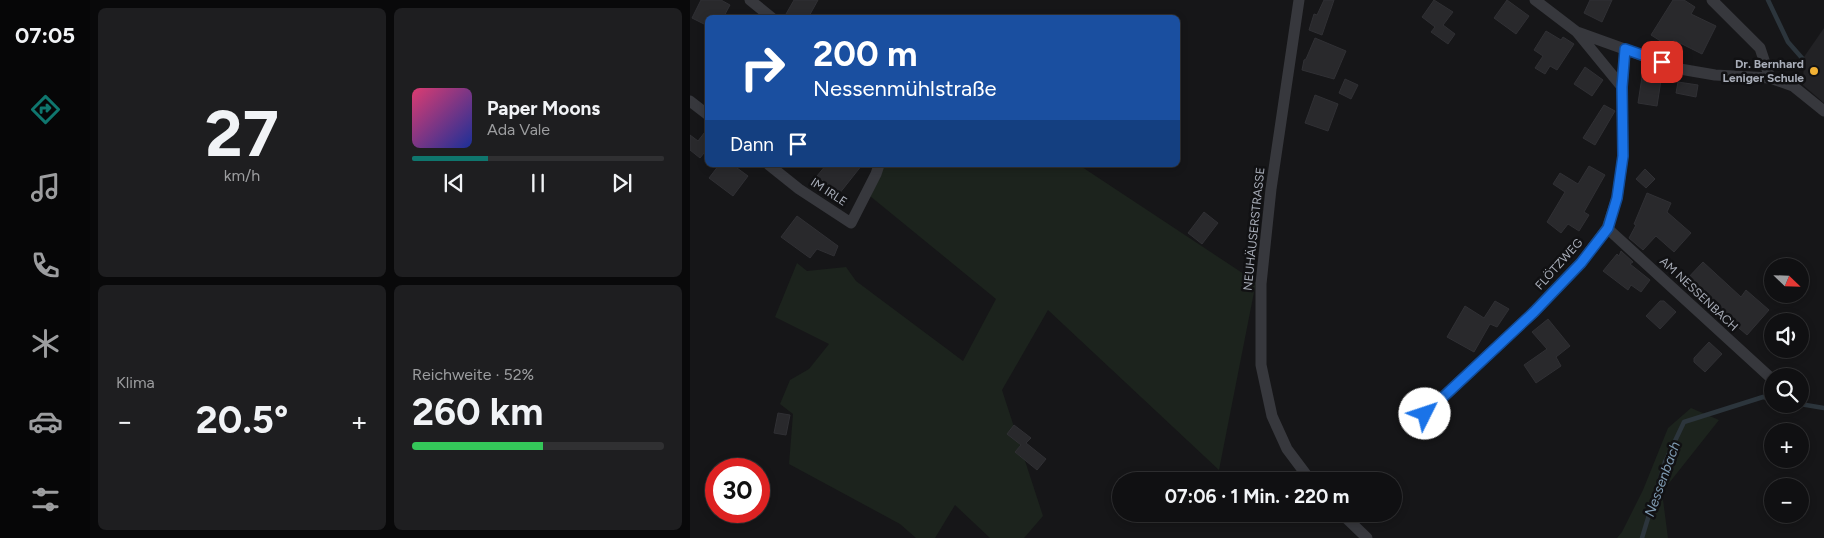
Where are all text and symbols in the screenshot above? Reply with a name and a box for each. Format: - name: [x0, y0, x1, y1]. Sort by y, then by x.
- text: 07:05: [15, 22, 75, 49]
- text: 200 m: [813, 33, 917, 75]
- icon: right: [730, 35, 795, 100]
- pin: [1641, 41, 1683, 83]
- icon: arrive: [1648, 48, 1676, 76]
- place label: Dr. Bernhard Leniger Schule: [1723, 57, 1804, 85]
- marker: Dr. Bernhard Leniger Schule: [1808, 65, 1820, 77]
- text: Nessenmühlstraße: [813, 75, 997, 102]
- icon: directions: [28, 92, 63, 127]
- text: 27: [205, 94, 279, 172]
- text: Paper Moons: [487, 97, 600, 120]
- text: Ada Vale: [487, 120, 550, 139]
- icon: arrive: [784, 130, 812, 158]
- text: Dann: [730, 133, 774, 156]
- text: km/h: [224, 166, 260, 185]
- street label: NEUHÄUSERSTRASSE: [1241, 167, 1267, 291]
- icon: previous: [440, 169, 468, 197]
- icon: pause: [524, 169, 552, 197]
- icon: next: [608, 169, 636, 197]
- icon: music: [28, 170, 63, 205]
- street label: IM IRLE: [808, 175, 850, 209]
- street label: FLÖTZWEG: [1532, 236, 1586, 292]
- icon: phone: [28, 248, 63, 283]
- street label: AM NESSENBACH: [1657, 254, 1741, 334]
- north arrow: [1764, 258, 1809, 302]
- map controls: [1764, 258, 1809, 523]
- button: sound: [1764, 313, 1809, 358]
- icon: climate: [28, 326, 63, 361]
- text: Reichweite · 52%: [412, 365, 534, 384]
- button: search: [1764, 368, 1809, 413]
- text: Klima: [116, 373, 155, 392]
- position arrow: [1398, 387, 1450, 439]
- text: 260 km: [412, 389, 543, 435]
- text: 20.5°: [196, 397, 288, 443]
- icon: car: [28, 404, 63, 439]
- text: −: [116, 404, 133, 438]
- text: +: [351, 404, 368, 438]
- button: +: [1764, 423, 1809, 468]
- water label: Nessenbach: [1641, 439, 1684, 519]
- speed limit sign: 30: [705, 458, 770, 523]
- button: −: [1764, 478, 1809, 523]
- icon: filters: [28, 482, 63, 517]
- text: 07:06 · 1 Min. · 220 m: [1165, 485, 1349, 508]

